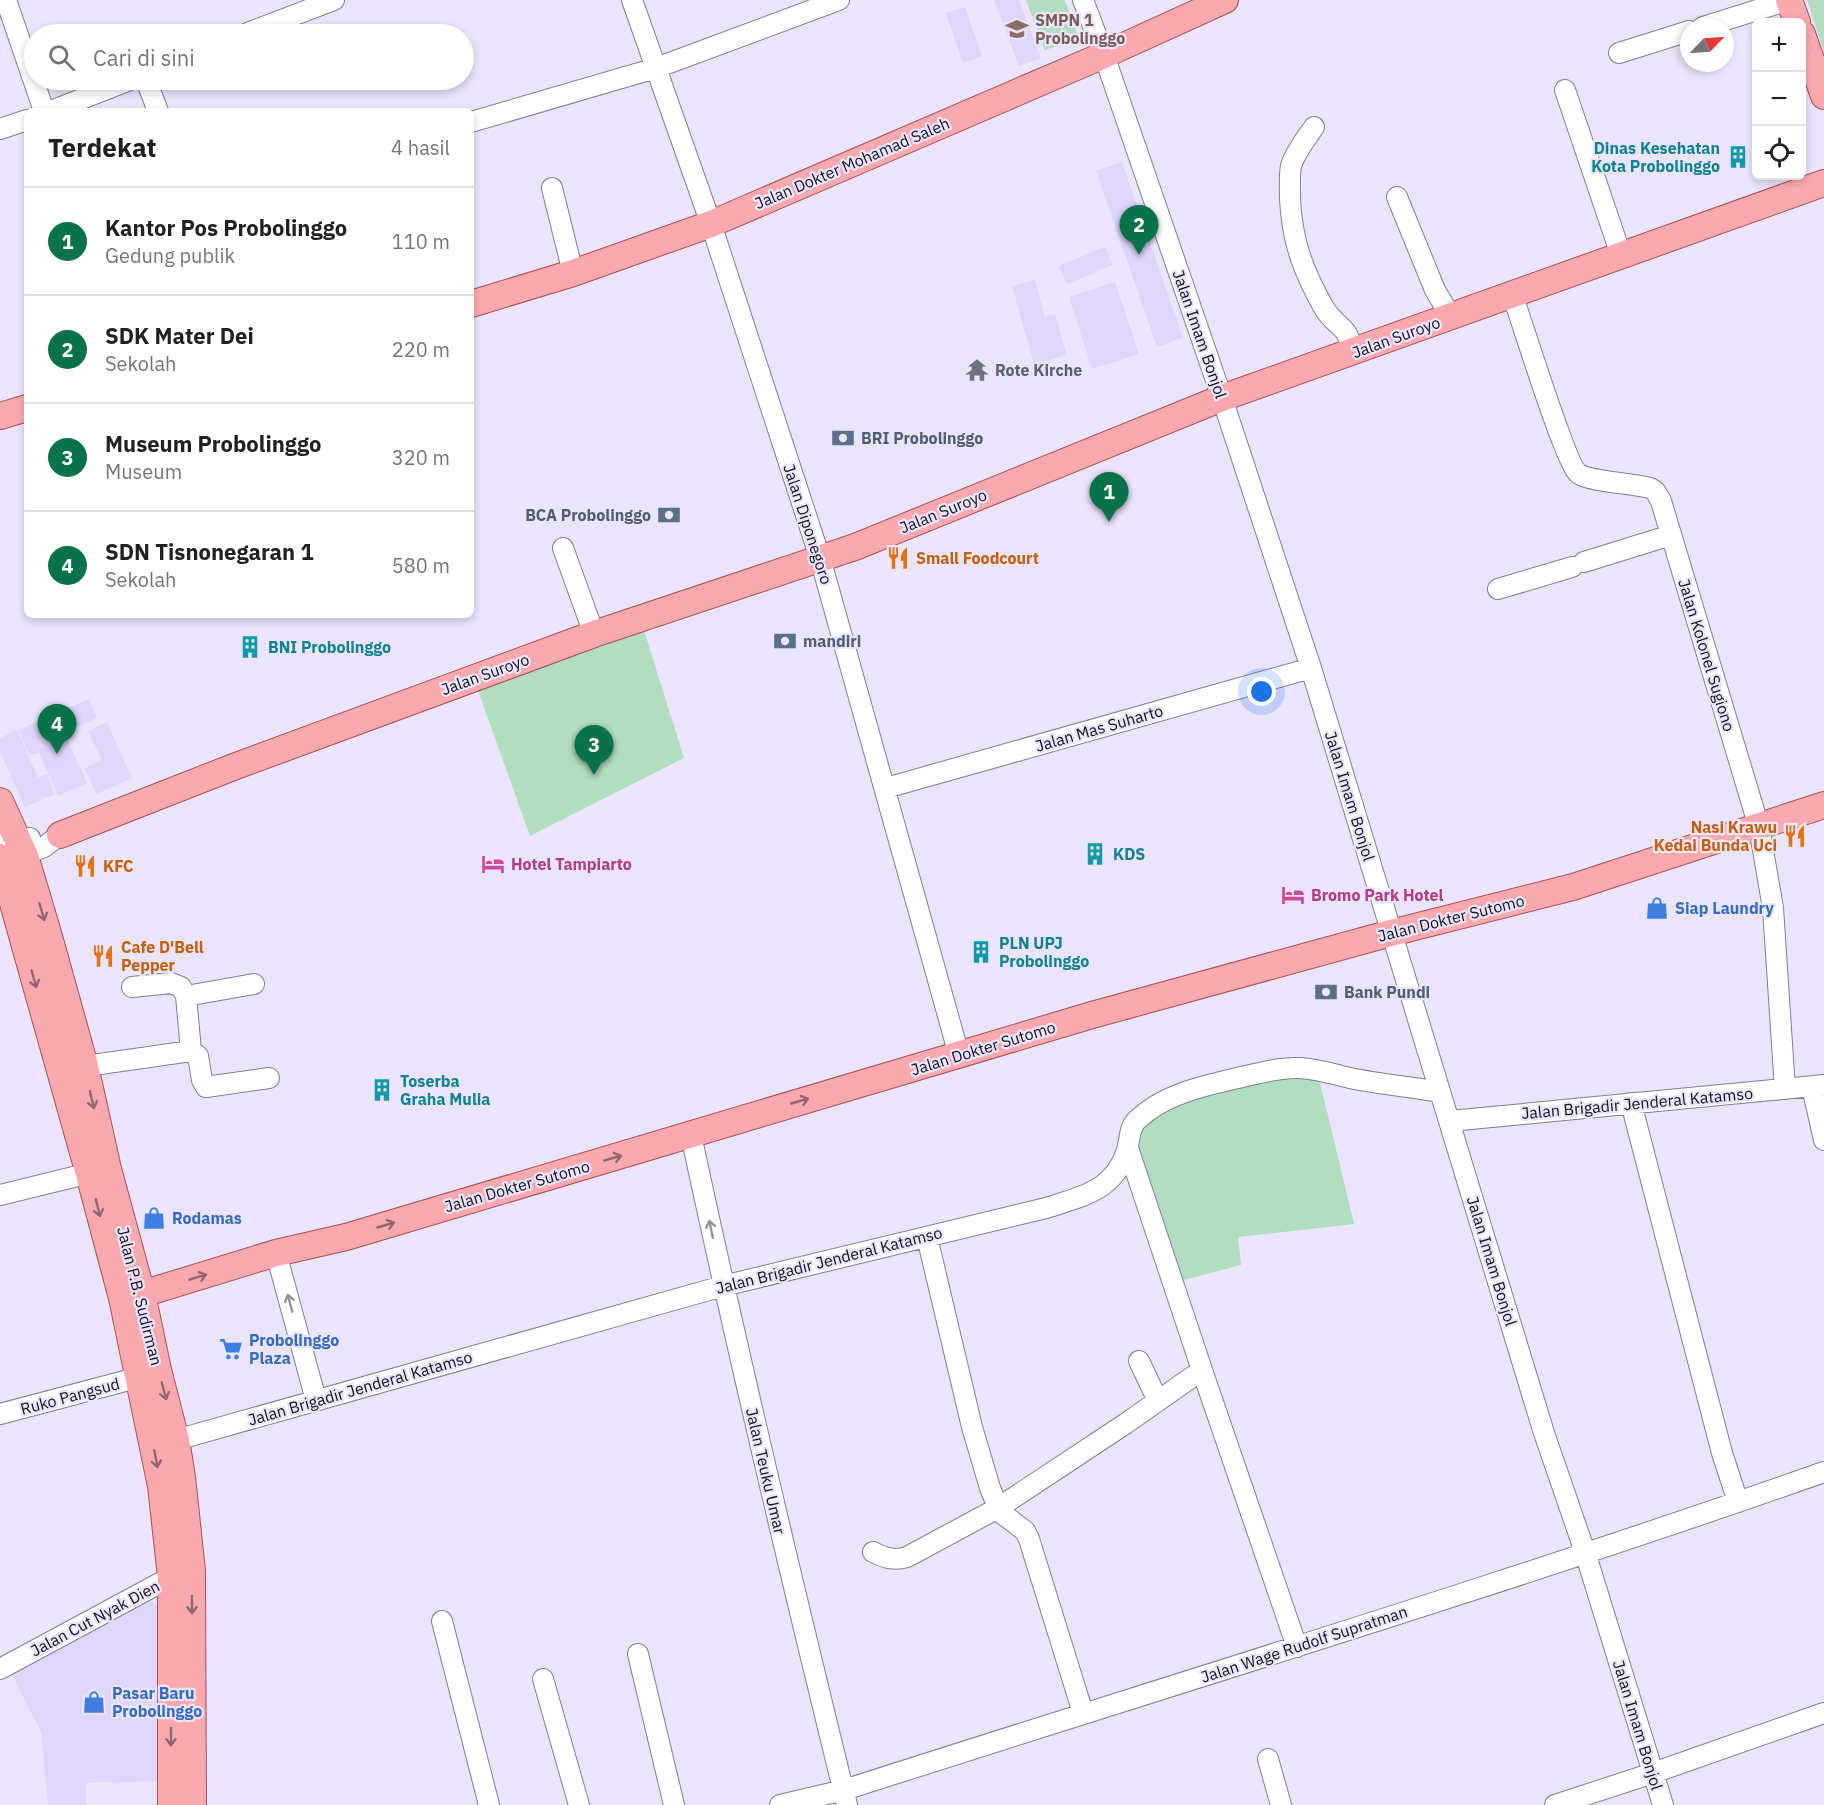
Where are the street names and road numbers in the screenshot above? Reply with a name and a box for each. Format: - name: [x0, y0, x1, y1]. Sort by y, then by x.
- street label: Jalan Dokter Mohamad Saleh: [752, 113, 952, 213]
- street label: Jalan Imam Bonjol: [1169, 267, 1231, 401]
- street label: Jalan Suroyo: [1349, 312, 1443, 362]
- street label: Jalan Diponegoro: [779, 461, 837, 587]
- street label: Jalan Suroyo: [896, 484, 990, 538]
- street label: Jalan Kolonel Sugiono: [1674, 576, 1740, 734]
- street label: Jalan Suroyo: [438, 649, 532, 699]
- street label: Jalan Mas Suharto: [1033, 700, 1165, 756]
- street label: Jalan Imam Bonjol: [1321, 729, 1379, 863]
- street label: Jalan Dokter Sutomo: [1376, 890, 1526, 946]
- street label: Jalan Dokter Sutomo: [908, 1016, 1058, 1080]
- street label: Jalan Brigadir Jenderal Katamso: [1520, 1083, 1754, 1123]
- street label: Jalan Dokter Sutomo: [442, 1156, 592, 1216]
- street label: Jalan Imam Bonjol: [1463, 1194, 1521, 1328]
- street label: Jalan Brigadir Jenderal Katamso: [714, 1222, 944, 1298]
- street label: Jalan P.B. Sudirman: [113, 1225, 167, 1367]
- street label: Jalan Brigadir Jenderal Katamso: [245, 1346, 475, 1430]
- street label: Ruko Pangsud: [18, 1373, 122, 1419]
- street label: Jalan Teuku Umar: [742, 1406, 790, 1536]
- street label: Jalan Cut Nyak Dien: [27, 1576, 163, 1660]
- street label: Jalan Wage Rudolf Supratman: [1198, 1601, 1410, 1687]
- street label: Jalan Imam Bonjol: [1609, 1658, 1667, 1792]

